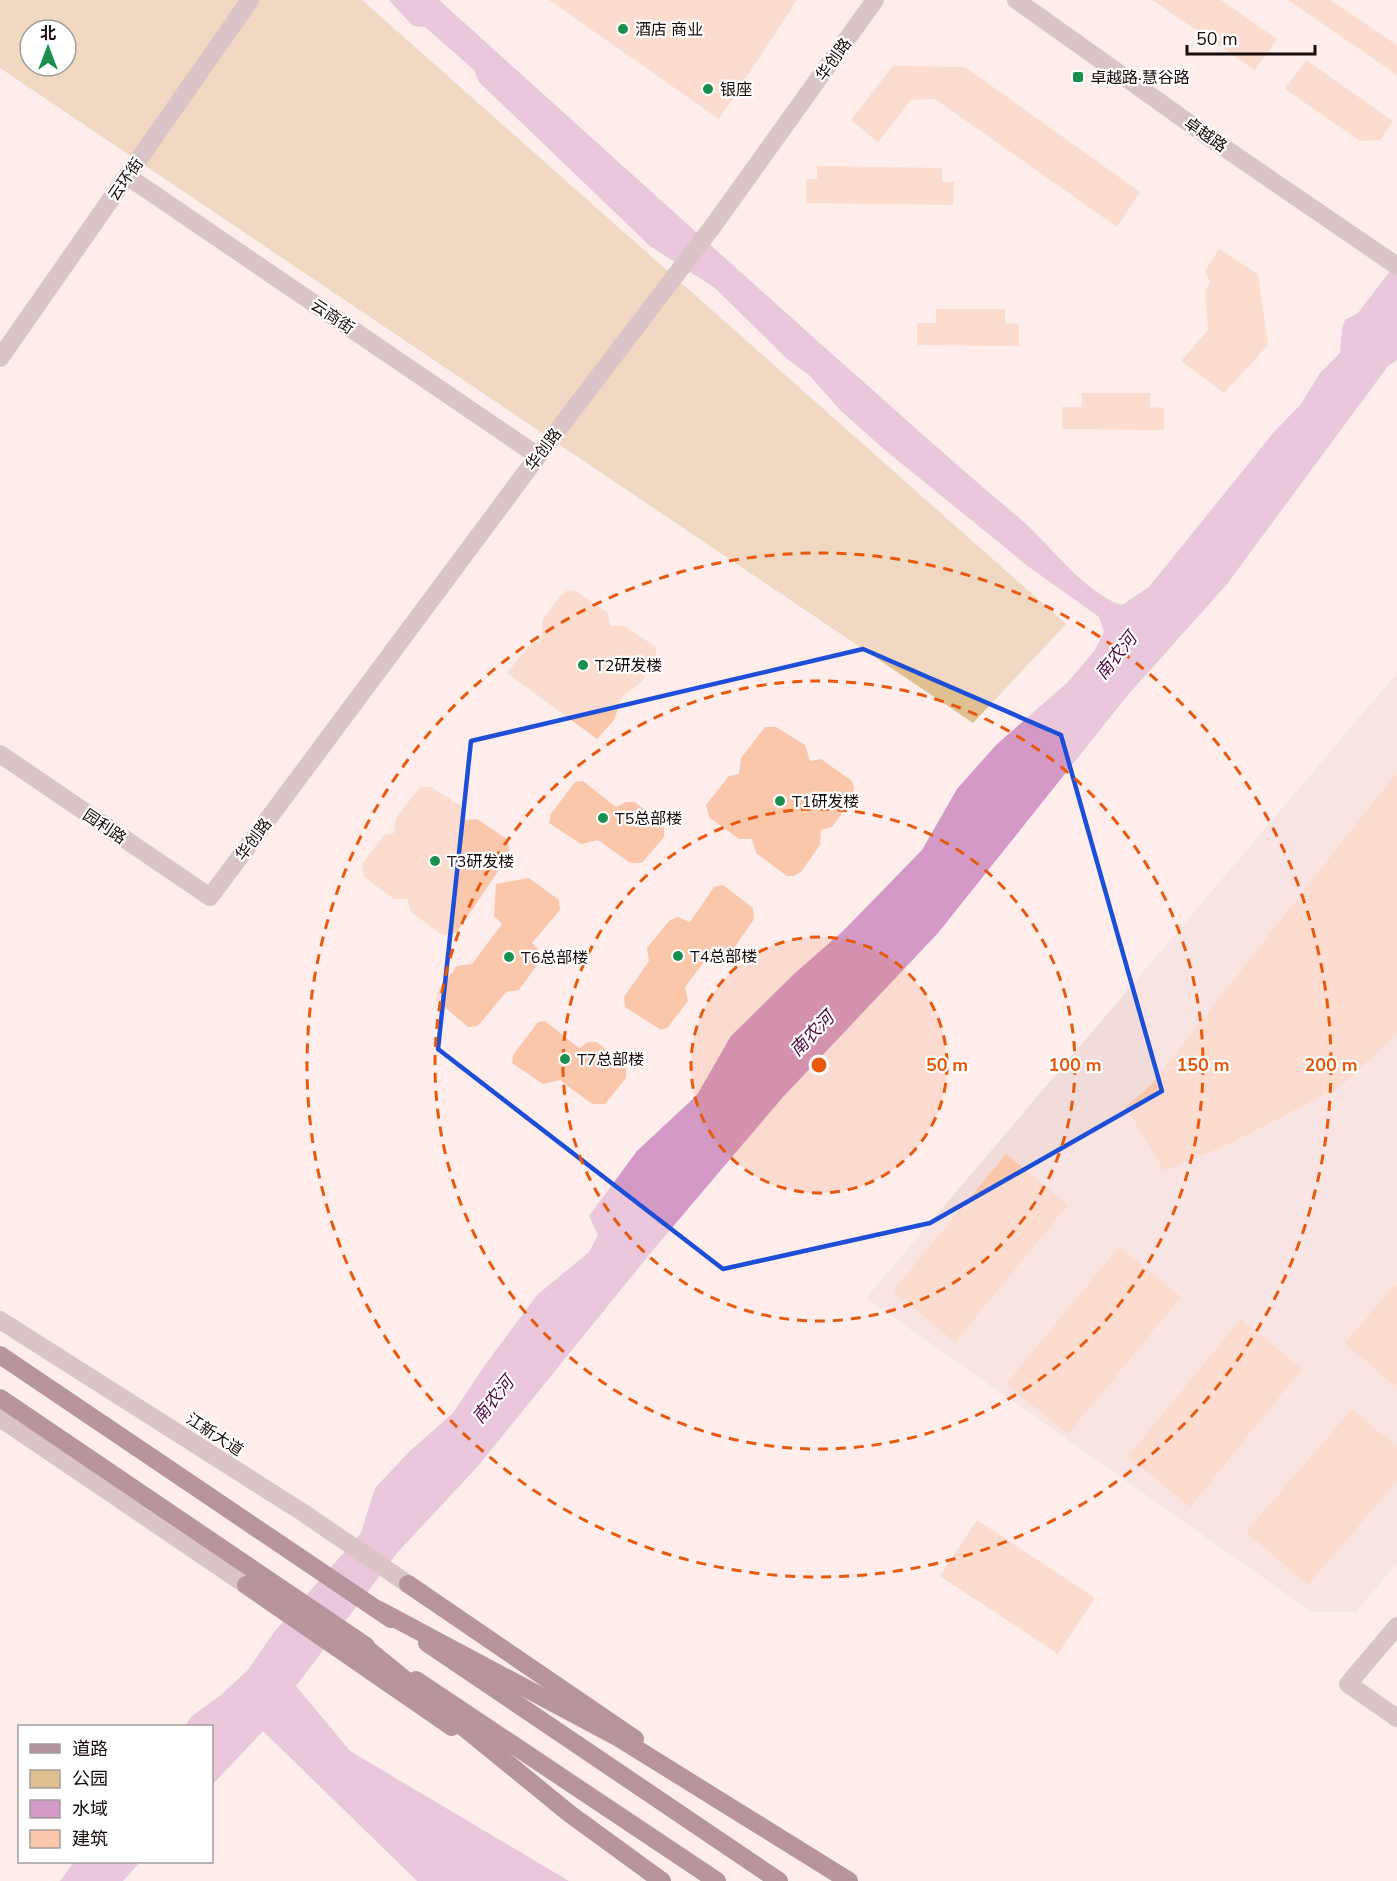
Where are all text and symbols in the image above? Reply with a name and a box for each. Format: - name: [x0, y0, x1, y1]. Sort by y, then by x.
- north arrow: [18, 18, 78, 78]
- scale bar: [1187, 18, 1314, 56]
- place label: 酒店 商业: [635, 19, 703, 41]
- marker: 酒店 商业: [616, 22, 630, 36]
- text: 北: [40, 23, 56, 45]
- text: 50 m: [1196, 27, 1238, 51]
- street label: 华创路: [811, 34, 857, 85]
- place label: 卓越路·慧谷路: [1090, 67, 1190, 89]
- marker: 卓越路·慧谷路: [1071, 70, 1085, 84]
- place label: 银座: [720, 79, 752, 101]
- marker: 银座: [701, 82, 715, 96]
- street label: 卓越路: [1179, 112, 1231, 158]
- street label: 云环街: [103, 154, 149, 206]
- street label: 云商街: [306, 294, 358, 339]
- street label: 华创路: [521, 424, 567, 475]
- water label: 南农河: [1090, 625, 1144, 685]
- place label: T2研发楼: [595, 655, 662, 677]
- marker: T2研发楼: [576, 658, 590, 672]
- place label: T1研发楼: [792, 791, 859, 813]
- marker: T1研发楼: [773, 794, 787, 808]
- street label: 园利路: [78, 804, 130, 849]
- place label: T5总部楼: [615, 808, 682, 830]
- marker: T5总部楼: [596, 811, 610, 825]
- street label: 华创路: [231, 814, 277, 865]
- place label: T3研发楼: [447, 851, 514, 873]
- marker: T3研发楼: [428, 854, 442, 868]
- place label: T4总部楼: [690, 946, 757, 968]
- place label: T6总部楼: [521, 947, 588, 969]
- marker: T4总部楼: [671, 949, 685, 963]
- marker: T6总部楼: [502, 950, 516, 964]
- water label: 南农河: [785, 1004, 841, 1062]
- place label: T7总部楼: [577, 1049, 644, 1071]
- marker: T7总部楼: [558, 1052, 572, 1066]
- text: 50 m: [926, 1053, 968, 1077]
- text: 100 m: [1048, 1053, 1102, 1077]
- text: 150 m: [1176, 1053, 1230, 1077]
- text: 200 m: [1304, 1053, 1358, 1077]
- centre of rings: [809, 1055, 829, 1075]
- water label: 南农河: [467, 1369, 521, 1429]
- street label: 江新大道: [182, 1408, 247, 1461]
- legend: [18, 1725, 213, 1863]
- text: 道路: [72, 1737, 108, 1761]
- text: 公园: [72, 1767, 108, 1791]
- text: 水域: [72, 1797, 108, 1821]
- text: 建筑: [72, 1827, 108, 1851]

